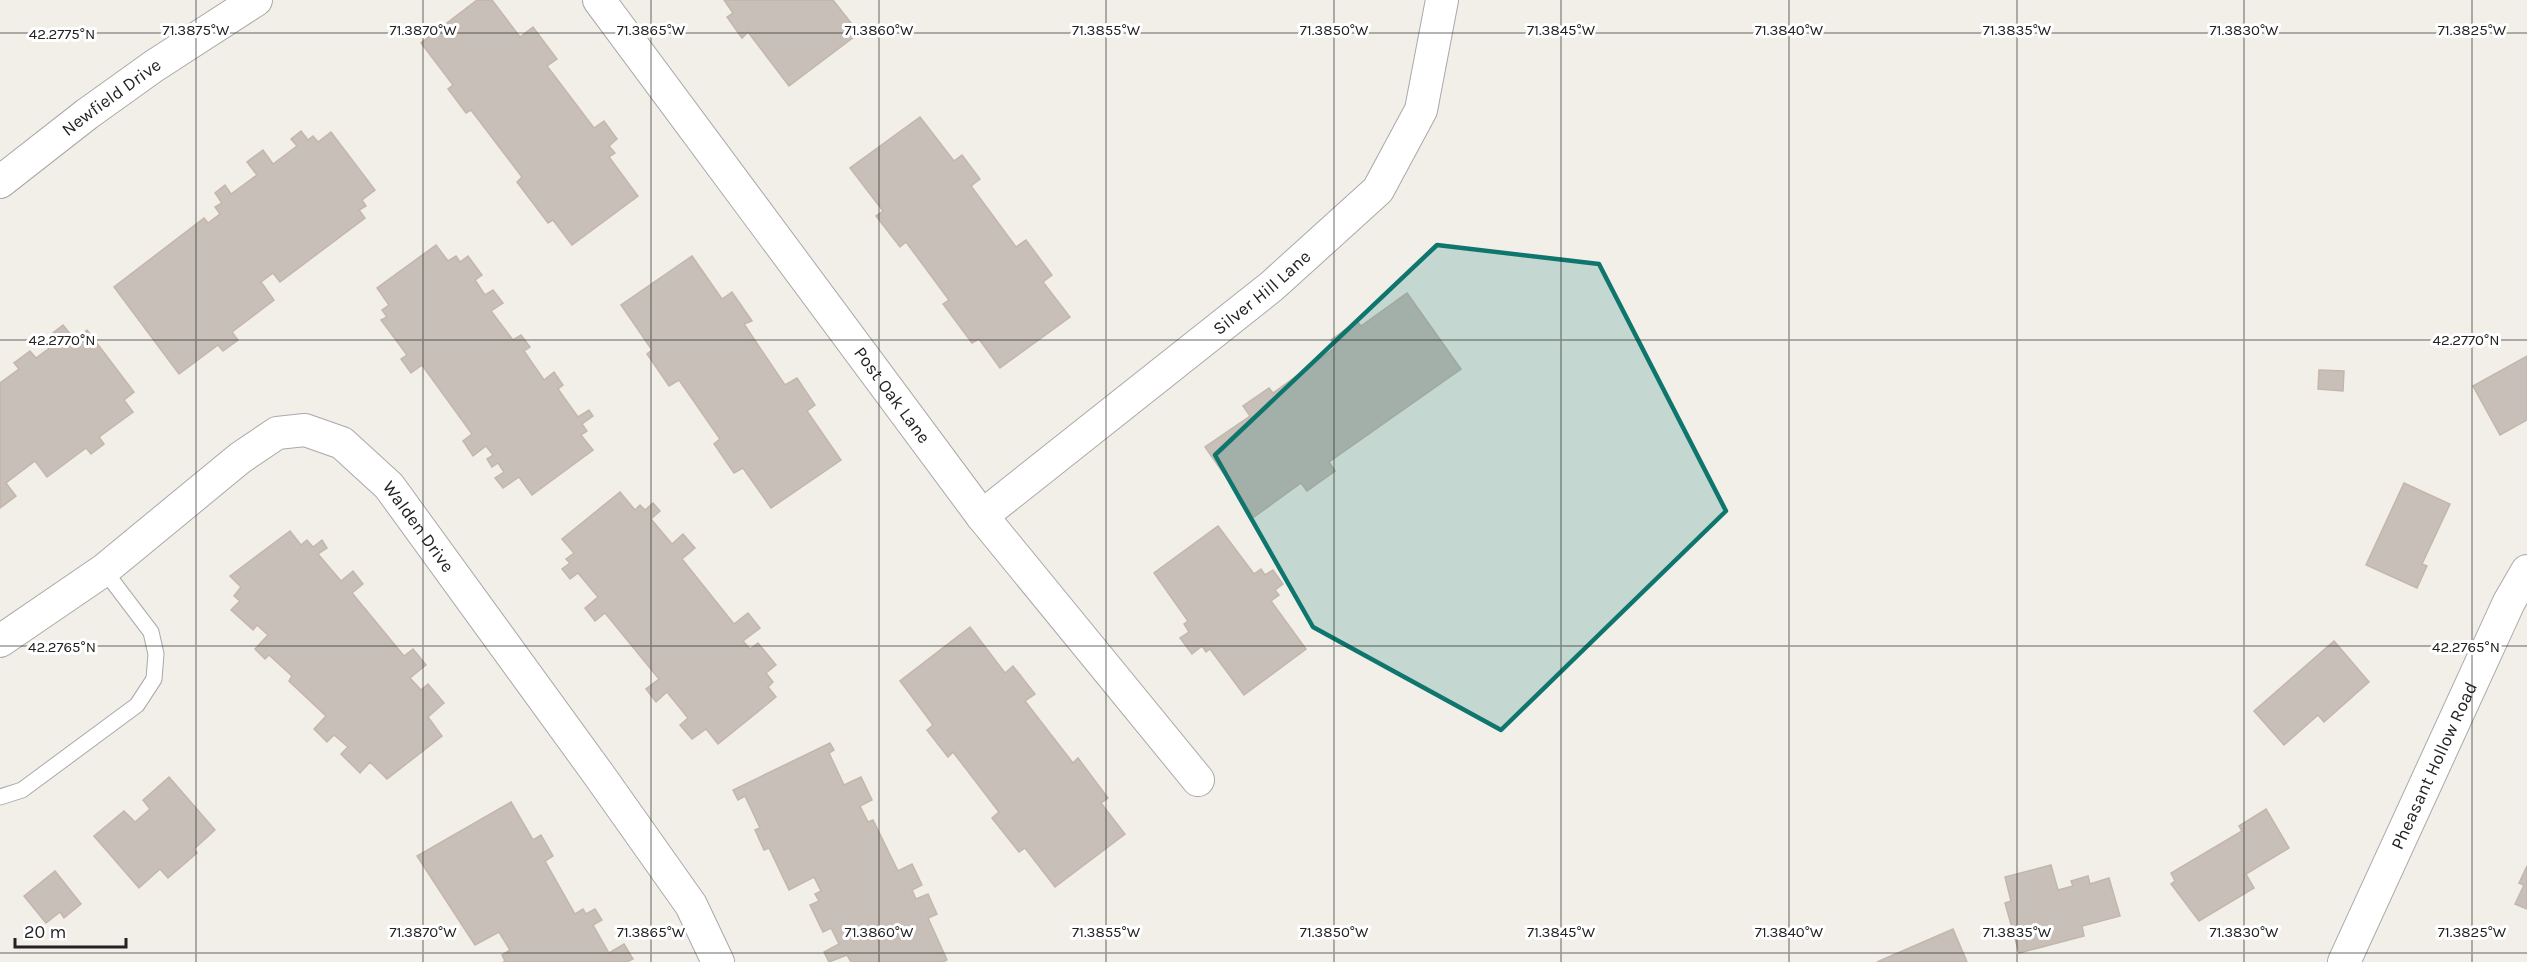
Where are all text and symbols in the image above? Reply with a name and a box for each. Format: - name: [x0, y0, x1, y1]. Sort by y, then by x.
- text: 71.3875°W: [163, 21, 230, 39]
- text: 71.3870°W: [389, 21, 457, 39]
- text: 71.3865°W: [617, 21, 686, 39]
- text: 71.3860°W: [845, 21, 914, 39]
- text: 71.3855°W: [1072, 21, 1141, 39]
- text: 71.3850°W: [1300, 21, 1369, 39]
- text: 71.3845°W: [1527, 21, 1596, 39]
- text: 71.3840°W: [1755, 21, 1824, 39]
- text: 71.3835°W: [1983, 21, 2052, 39]
- text: 71.3830°W: [2209, 21, 2279, 39]
- text: 71.3825°W: [2438, 21, 2507, 39]
- text: 42.2775°N: [29, 25, 95, 43]
- street label: Newfield Drive: [57, 54, 165, 141]
- street label: Silver Hill Lane: [1208, 245, 1315, 340]
- text: 42.2770°N: [29, 331, 95, 349]
- text: 42.2770°N: [2433, 331, 2499, 349]
- street label: Post Oak Lane: [849, 342, 935, 448]
- street label: Walden Drive: [378, 477, 459, 577]
- text: 42.2765°N: [28, 638, 96, 656]
- text: 42.2765°N: [2432, 638, 2500, 656]
- street label: Pheasant Hollow Road: [2386, 678, 2482, 853]
- scale bar: [15, 911, 126, 949]
- text: 20 m: [24, 921, 66, 943]
- text: 71.3870°W: [389, 923, 457, 941]
- text: 71.3865°W: [617, 923, 686, 941]
- text: 71.3860°W: [845, 923, 914, 941]
- text: 71.3855°W: [1072, 923, 1141, 941]
- text: 71.3850°W: [1300, 923, 1369, 941]
- text: 71.3845°W: [1527, 923, 1596, 941]
- text: 71.3840°W: [1755, 923, 1824, 941]
- text: 71.3835°W: [1983, 923, 2052, 941]
- text: 71.3830°W: [2209, 923, 2279, 941]
- text: 71.3825°W: [2438, 923, 2507, 941]

